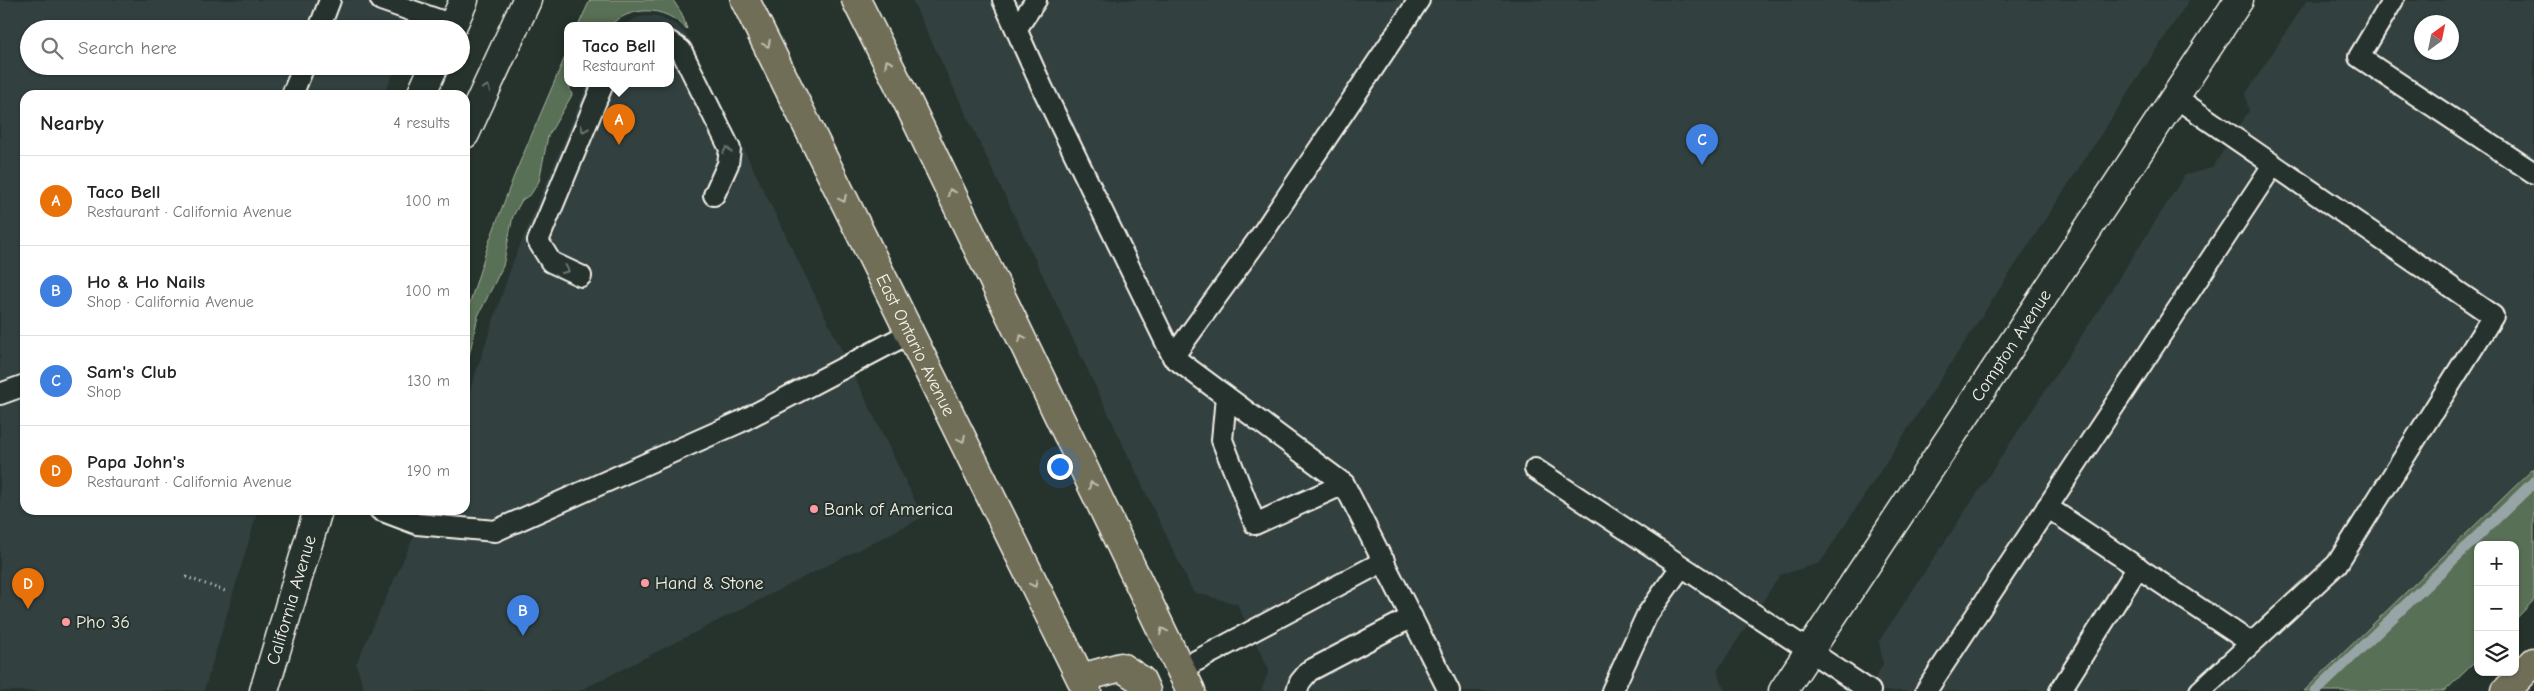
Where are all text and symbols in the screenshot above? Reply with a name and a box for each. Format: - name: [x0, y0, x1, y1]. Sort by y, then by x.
- north arrow: [2414, 15, 2459, 60]
- search box: [20, 20, 470, 75]
- popup: [564, 22, 674, 87]
- icon: search: [38, 34, 66, 62]
- text: Taco Bell: [582, 35, 656, 57]
- text: Search here: [78, 37, 177, 59]
- one-way arrow: [761, 39, 771, 48]
- text: Restaurant: [582, 57, 655, 75]
- one-way arrow: [884, 59, 894, 68]
- one-way arrow: [480, 84, 491, 93]
- pin: A: [603, 104, 635, 145]
- text: Nearby: [40, 111, 104, 135]
- text: 4 results: [393, 114, 450, 132]
- one-way arrow: [580, 124, 590, 133]
- pin: C: [1686, 124, 1718, 165]
- one-way arrow: [723, 145, 733, 154]
- text: Taco Bell: [87, 181, 161, 203]
- one-way arrow: [947, 188, 957, 197]
- text: A: [52, 192, 60, 210]
- text: 100 m: [406, 192, 450, 210]
- one-way arrow: [837, 194, 847, 203]
- text: Restaurant · California Avenue: [87, 203, 292, 221]
- one-way arrow: [560, 263, 569, 273]
- text: Ho & Ho Nails: [87, 271, 205, 293]
- street label: East Ontario Avenue: [871, 271, 959, 420]
- text: B: [51, 282, 61, 300]
- text: 100 m: [406, 282, 450, 300]
- street label: Compton Avenue: [1967, 286, 2056, 406]
- text: Shop · California Avenue: [87, 293, 254, 311]
- one-way arrow: [1017, 334, 1028, 343]
- text: Sam's Club: [87, 361, 177, 383]
- text: C: [51, 372, 61, 390]
- text: 130 m: [407, 372, 450, 390]
- text: Shop: [87, 383, 121, 401]
- one-way arrow: [956, 433, 966, 442]
- text: Papa John's: [87, 451, 185, 473]
- your location: [1047, 454, 1073, 480]
- text: D: [51, 462, 61, 480]
- text: 190 m: [407, 462, 450, 480]
- text: Restaurant · California Avenue: [87, 473, 292, 491]
- one-way arrow: [1088, 481, 1098, 490]
- place label: Bank of America: [824, 499, 953, 520]
- marker: Bank of America: [808, 503, 820, 515]
- street label: California Avenue: [262, 533, 321, 667]
- map controls: [2474, 541, 2519, 676]
- button: +: [2474, 541, 2519, 586]
- pin: D: [12, 568, 44, 609]
- place label: Hand & Stone: [655, 573, 763, 594]
- marker: Hand & Stone: [639, 577, 651, 589]
- one-way arrow: [1028, 579, 1038, 588]
- button: −: [2474, 586, 2519, 631]
- pin: B: [507, 595, 539, 636]
- place label: Pho 36: [76, 612, 130, 633]
- marker: Pho 36: [60, 616, 72, 628]
- one-way arrow: [1159, 627, 1169, 636]
- button: layers: [2474, 631, 2519, 676]

